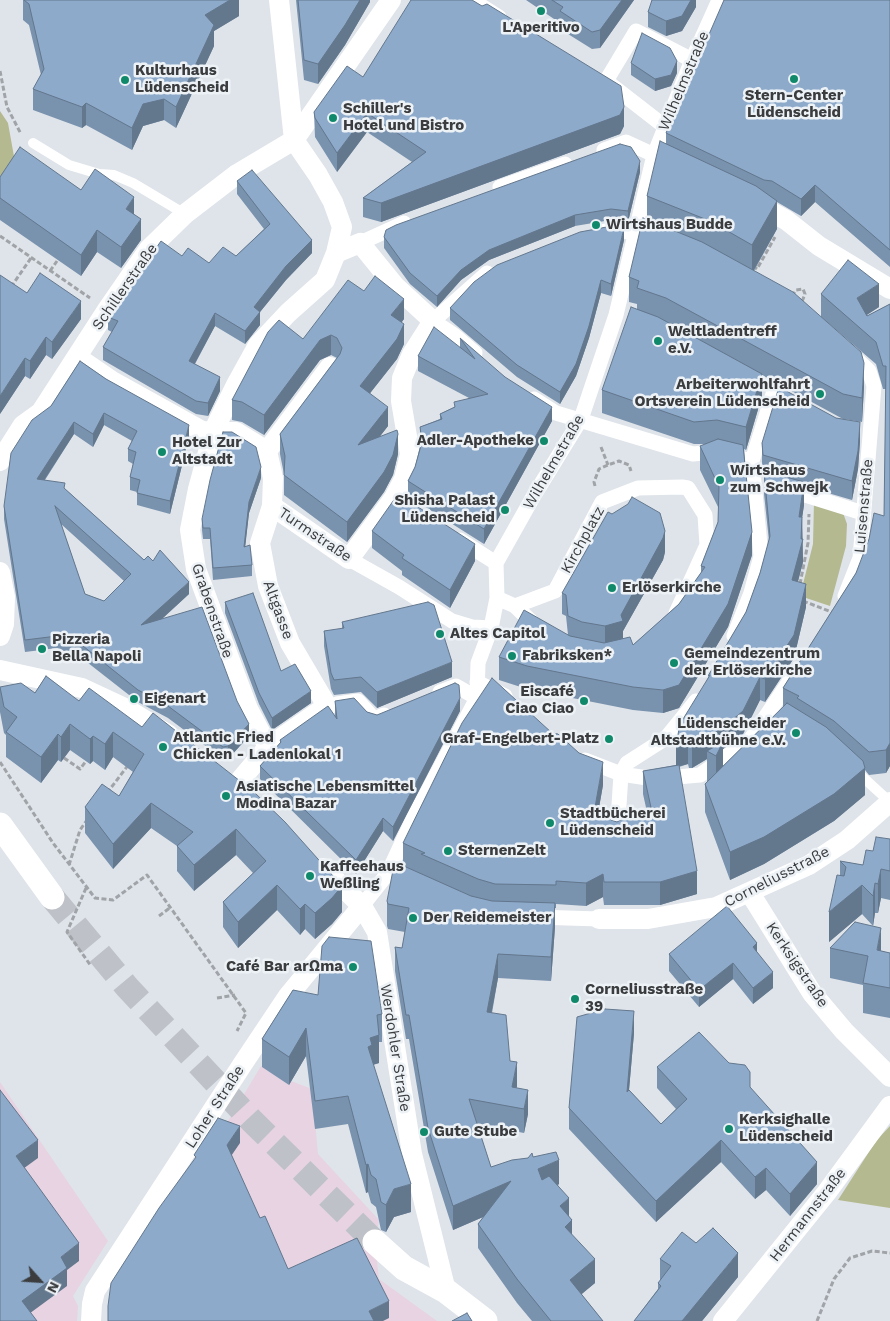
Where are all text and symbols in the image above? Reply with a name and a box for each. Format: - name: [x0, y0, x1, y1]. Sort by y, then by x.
- marker: L'Aperitivo: [535, 5, 547, 17]
- place label: L'Aperitivo: [502, 19, 580, 37]
- street label: Wilhelmstraße: [655, 29, 713, 133]
- place label: Kulturhaus Lüdenscheid: [135, 62, 229, 97]
- marker: Stern-Center Lüdenscheid: [788, 73, 800, 85]
- marker: Kulturhaus Lüdenscheid: [119, 74, 131, 86]
- place label: Stern-Center Lüdenscheid: [745, 87, 843, 122]
- place label: Schiller's Hotel und Bistro: [343, 100, 464, 135]
- marker: Schiller's Hotel und Bistro: [327, 112, 339, 124]
- place label: Wirtshaus Budde: [606, 216, 733, 234]
- marker: Wirtshaus Budde: [590, 219, 602, 231]
- street label: Schillerstraße: [89, 240, 161, 334]
- place label: Weltladentreff e.V.: [668, 323, 777, 358]
- marker: Weltladentreff e.V.: [652, 335, 664, 347]
- place label: Arbeiterwohlfahrt Ortsverein Lüdenscheid: [634, 376, 810, 411]
- marker: Arbeiterwohlfahrt Ortsverein Lüdenscheid: [814, 388, 826, 400]
- street label: Wilhelmstraße: [520, 411, 588, 513]
- place label: Adler-Apotheke: [417, 432, 534, 450]
- place label: Hotel Zur Altstadt: [172, 434, 242, 469]
- marker: Adler-Apotheke: [538, 435, 550, 447]
- marker: Hotel Zur Altstadt: [156, 446, 168, 458]
- street label: Luisenstraße: [851, 458, 877, 554]
- place label: Wirtshaus zum Schwejk: [730, 462, 828, 497]
- marker: Wirtshaus zum Schwejk: [714, 474, 726, 486]
- place label: Shisha Palast Lüdenscheid: [394, 492, 495, 527]
- street label: Kirchplatz: [557, 503, 609, 577]
- street label: Turmstraße: [275, 504, 355, 566]
- marker: Shisha Palast Lüdenscheid: [499, 504, 511, 516]
- street label: Grabenstraße: [187, 561, 237, 661]
- street label: Altgasse: [259, 578, 297, 642]
- place label: Erlöserkirche: [622, 579, 721, 597]
- marker: Erlöserkirche: [606, 582, 618, 594]
- place label: Altes Capitol: [450, 625, 545, 643]
- marker: Altes Capitol: [434, 628, 446, 640]
- place label: Pizzeria Bella Napoli: [52, 631, 141, 666]
- marker: Pizzeria Bella Napoli: [36, 643, 48, 655]
- place label: Gemeindezentrum der Erlöserkirche: [684, 645, 820, 680]
- place label: Fabriksken*: [522, 647, 612, 665]
- marker: Fabriksken*: [506, 650, 518, 662]
- marker: Gemeindezentrum der Erlöserkirche: [668, 657, 680, 669]
- place label: Eiscafé Ciao Ciao: [505, 683, 574, 718]
- place label: Eigenart: [144, 690, 206, 708]
- marker: Eigenart: [128, 693, 140, 705]
- marker: Eiscafé Ciao Ciao: [578, 695, 590, 707]
- place label: Lüdenscheider Altstadtbühne e.V.: [651, 715, 786, 750]
- marker: Lüdenscheider Altstadtbühne e.V.: [790, 727, 802, 739]
- place label: Atlantic Fried Chicken - Ladenlokal 1: [173, 729, 341, 764]
- place label: Graf-Engelbert-Platz: [443, 730, 599, 748]
- marker: Graf-Engelbert-Platz: [603, 733, 615, 745]
- marker: Atlantic Fried Chicken - Ladenlokal 1: [157, 741, 169, 753]
- place label: Asiatische Lebensmittel Modina Bazar: [236, 778, 414, 813]
- marker: Asiatische Lebensmittel Modina Bazar: [220, 790, 232, 802]
- place label: Stadtbücherei Lüdenscheid: [560, 805, 666, 840]
- marker: Stadtbücherei Lüdenscheid: [544, 817, 556, 829]
- place label: SternenZelt: [458, 842, 546, 860]
- street label: Corneliusstraße: [721, 843, 833, 911]
- marker: SternenZelt: [442, 845, 454, 857]
- place label: Kaffeehaus Weßling: [320, 858, 404, 893]
- marker: Kaffeehaus Weßling: [304, 870, 316, 882]
- place label: Der Reidemeister: [423, 909, 551, 927]
- marker: Der Reidemeister: [407, 912, 419, 924]
- street label: Kerksigstraße: [762, 919, 832, 1011]
- place label: Café Bar arΩma: [226, 958, 343, 976]
- marker: Café Bar arΩma: [347, 961, 359, 973]
- place label: Corneliusstraße 39: [585, 981, 703, 1016]
- street label: Werdohler Straße: [376, 983, 414, 1113]
- marker: Corneliusstraße 39: [569, 993, 581, 1005]
- street label: Loher Straße: [182, 1062, 248, 1152]
- place label: Kerksighalle Lüdenscheid: [739, 1111, 833, 1146]
- place label: Gute Stube: [434, 1123, 517, 1141]
- marker: Kerksighalle Lüdenscheid: [723, 1123, 735, 1135]
- marker: Gute Stube: [418, 1126, 430, 1138]
- street label: Hermannstraße: [766, 1165, 850, 1265]
- north arrow: [15, 1256, 65, 1306]
- text: N: [44, 1279, 63, 1296]

